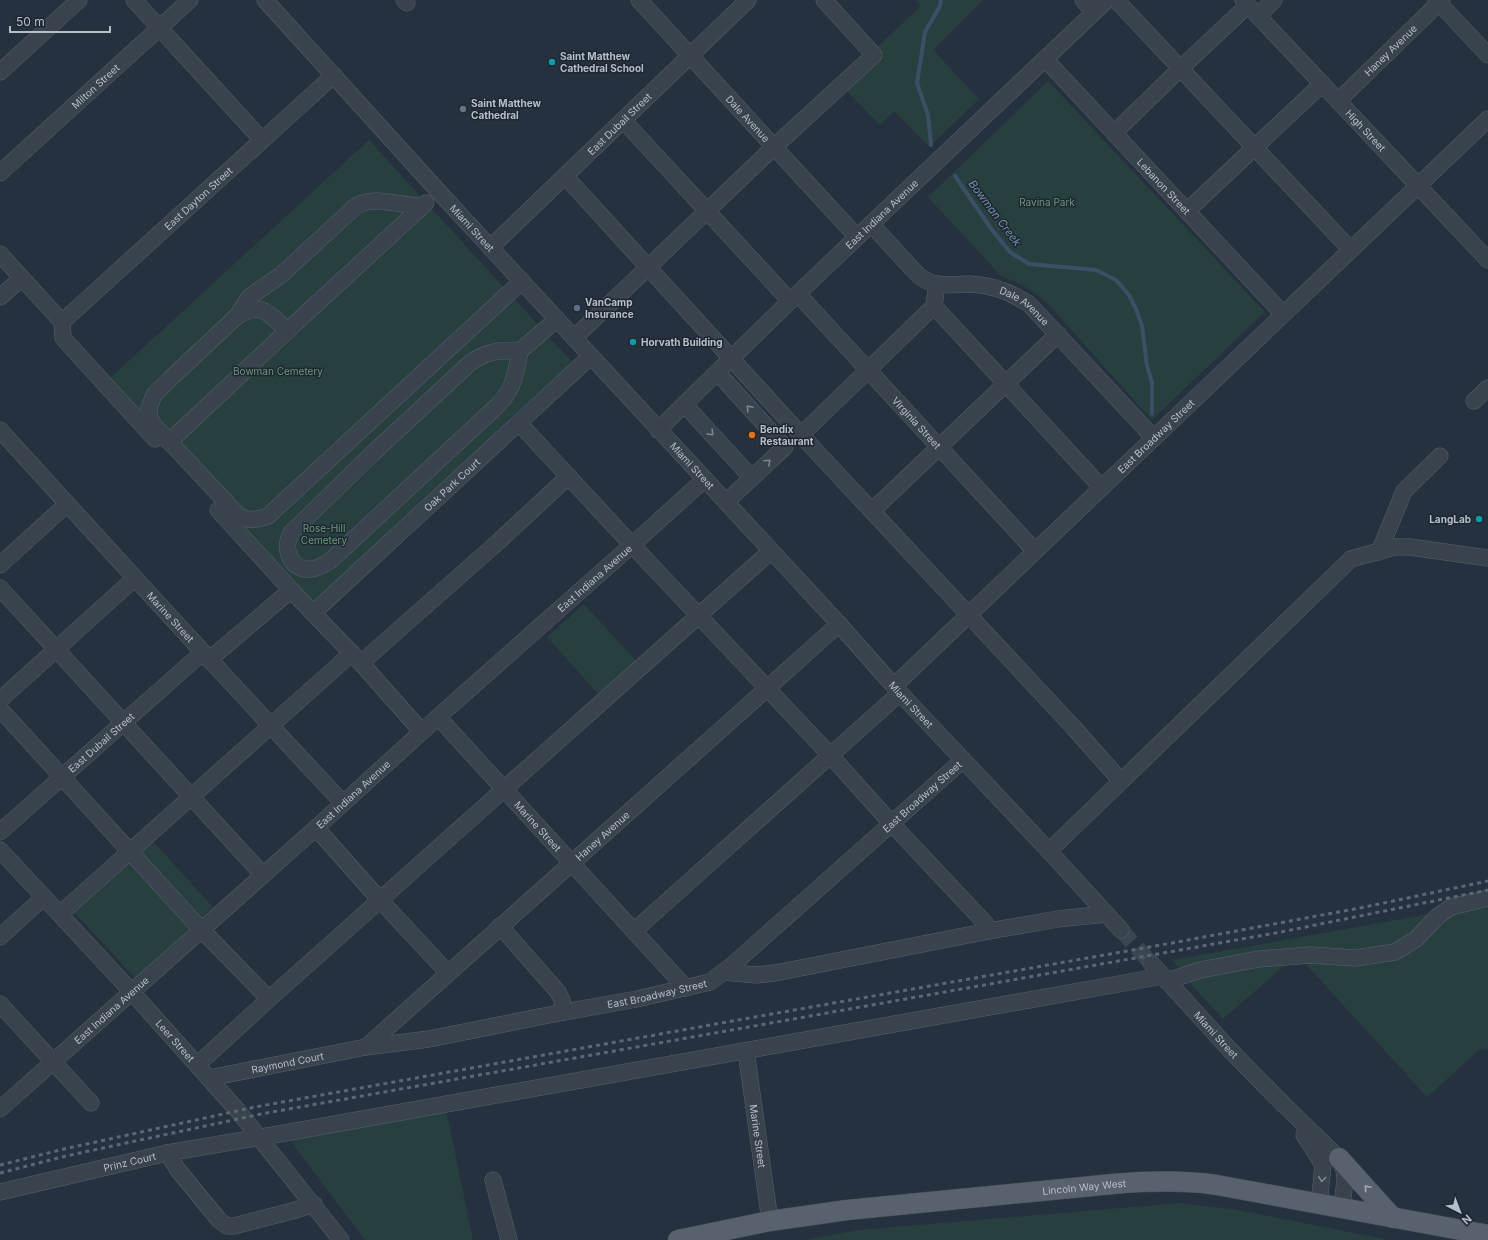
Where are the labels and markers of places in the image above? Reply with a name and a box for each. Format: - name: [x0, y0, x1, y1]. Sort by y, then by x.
- place label: Saint Matthew Cathedral School: [560, 50, 644, 74]
- marker: Saint Matthew Cathedral School: [547, 57, 557, 67]
- place label: Saint Matthew Cathedral: [471, 97, 541, 121]
- marker: Saint Matthew Cathedral: [458, 104, 468, 114]
- place label: VanCamp Insurance: [585, 296, 634, 320]
- marker: VanCamp Insurance: [572, 303, 582, 313]
- place label: Horvath Building: [641, 336, 723, 349]
- marker: Horvath Building: [628, 337, 638, 347]
- place label: Bendix Restaurant: [760, 423, 814, 447]
- marker: Bendix Restaurant: [747, 430, 757, 440]
- place label: LangLab: [1429, 513, 1471, 526]
- marker: LangLab: [1474, 514, 1484, 524]

